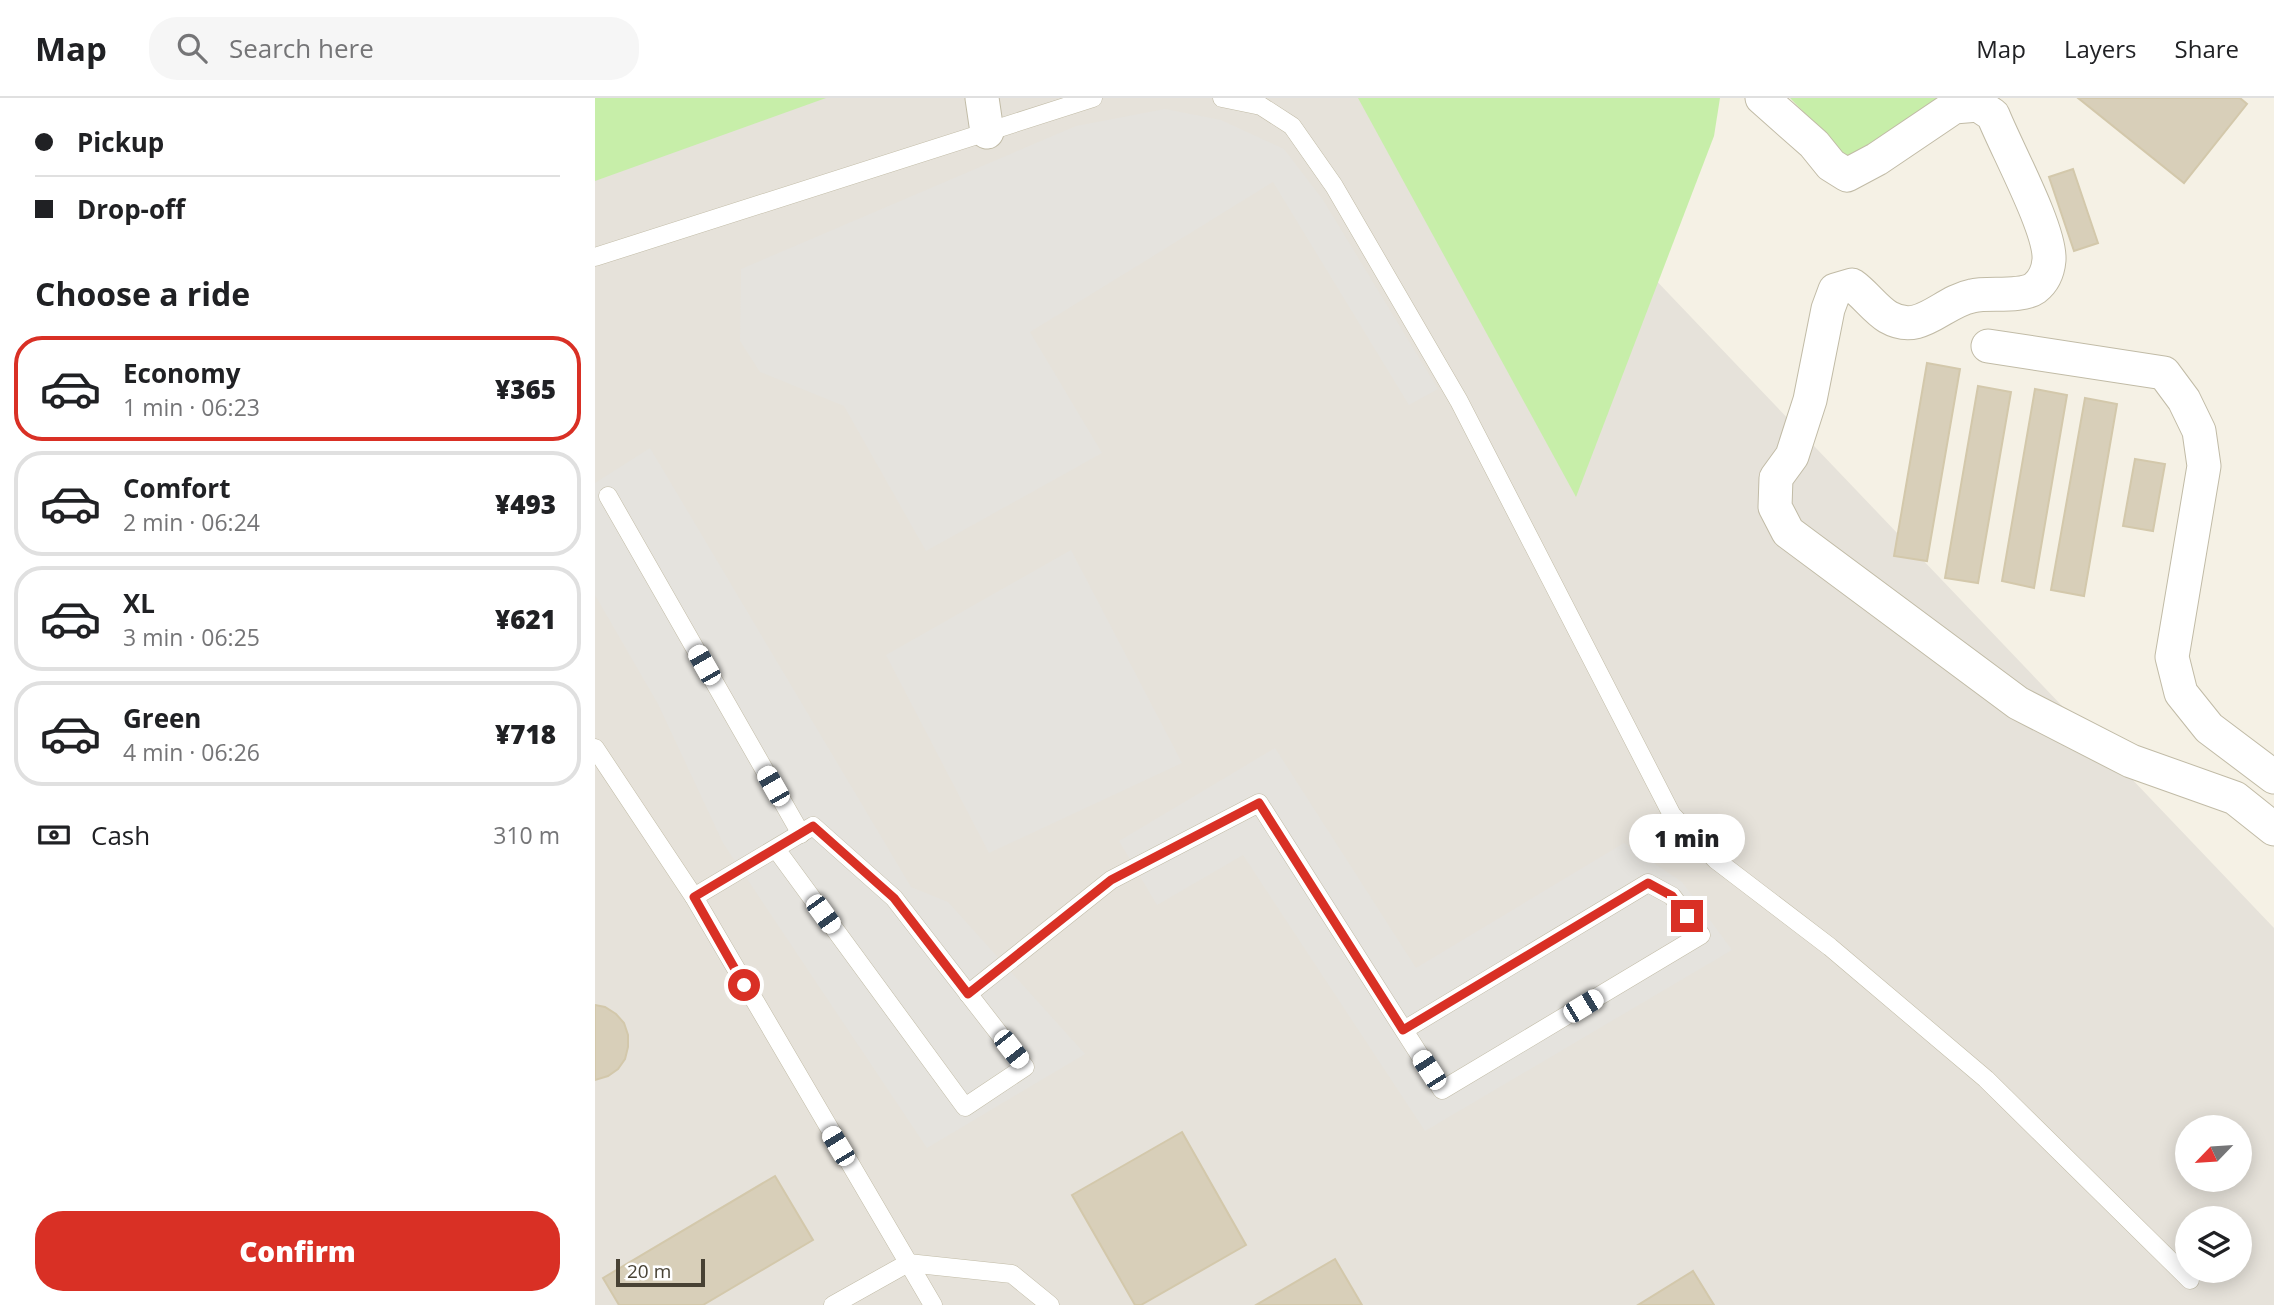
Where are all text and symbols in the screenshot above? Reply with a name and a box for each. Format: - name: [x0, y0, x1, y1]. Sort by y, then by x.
- search box: [149, 17, 639, 80]
- text: Map: [35, 26, 107, 71]
- icon: search: [173, 29, 211, 67]
- text: Search here: [229, 30, 374, 66]
- text: Map: [1976, 32, 2026, 65]
- text: Layers: [2064, 32, 2137, 65]
- text: Share: [2175, 32, 2239, 65]
- text: Pickup: [77, 124, 164, 160]
- text: Drop-off: [77, 191, 185, 227]
- text: Choose a ride: [35, 272, 250, 315]
- text: Economy: [123, 355, 241, 391]
- icon: car: [39, 357, 102, 420]
- text: ¥365: [495, 371, 556, 407]
- text: 1 min · 06:23: [123, 391, 260, 423]
- text: Comfort: [123, 470, 230, 506]
- icon: car: [39, 472, 102, 535]
- text: ¥493: [495, 486, 556, 522]
- text: 2 min · 06:24: [123, 506, 260, 538]
- text: XL: [123, 585, 155, 621]
- icon: car: [39, 587, 102, 650]
- text: ¥621: [495, 601, 556, 637]
- text: 3 min · 06:25: [123, 621, 260, 653]
- car: [685, 642, 724, 688]
- text: Green: [123, 700, 201, 736]
- icon: car: [39, 702, 102, 765]
- text: ¥718: [495, 716, 556, 752]
- text: 4 min · 06:26: [123, 736, 260, 768]
- car: [754, 763, 793, 809]
- callout: 1 min: [1629, 814, 1745, 864]
- icon: cash: [35, 816, 73, 854]
- text: Cash: [91, 817, 150, 853]
- text: 310 m: [493, 819, 560, 851]
- text: 1 min: [1654, 822, 1720, 854]
- car: [803, 891, 844, 937]
- route end: [1671, 900, 1703, 932]
- route start: [728, 969, 760, 1001]
- car: [1560, 986, 1607, 1026]
- car: [990, 1026, 1033, 1072]
- car: [1409, 1047, 1450, 1093]
- north arrow: [2175, 1115, 2252, 1192]
- map controls: [2175, 1115, 2252, 1283]
- car: [819, 1123, 858, 1169]
- button: layers: [2175, 1206, 2252, 1283]
- button: Confirm: [35, 1211, 560, 1291]
- scale bar: [616, 1256, 705, 1288]
- text: 20 m: [627, 1258, 671, 1284]

